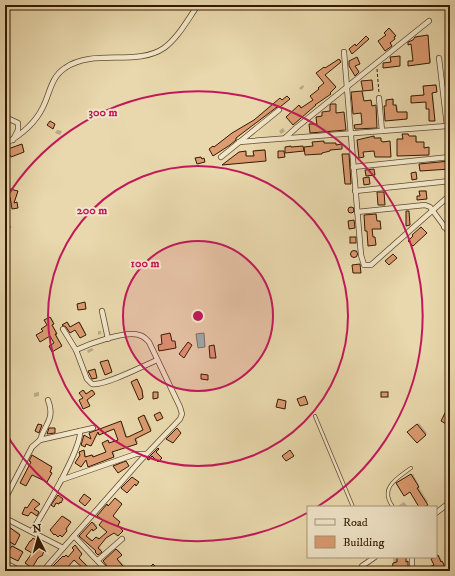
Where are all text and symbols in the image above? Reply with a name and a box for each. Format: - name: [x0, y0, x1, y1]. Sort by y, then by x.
- text: 300 m: [89, 105, 117, 120]
- text: 200 m: [77, 203, 107, 218]
- text: 100 m: [131, 256, 159, 271]
- centre of rings: [191, 309, 205, 323]
- legend: [307, 506, 437, 558]
- text: Road: [343, 515, 368, 530]
- north arrow: [18, 518, 58, 558]
- text: N: [32, 522, 42, 536]
- text: Building: [343, 535, 384, 550]

